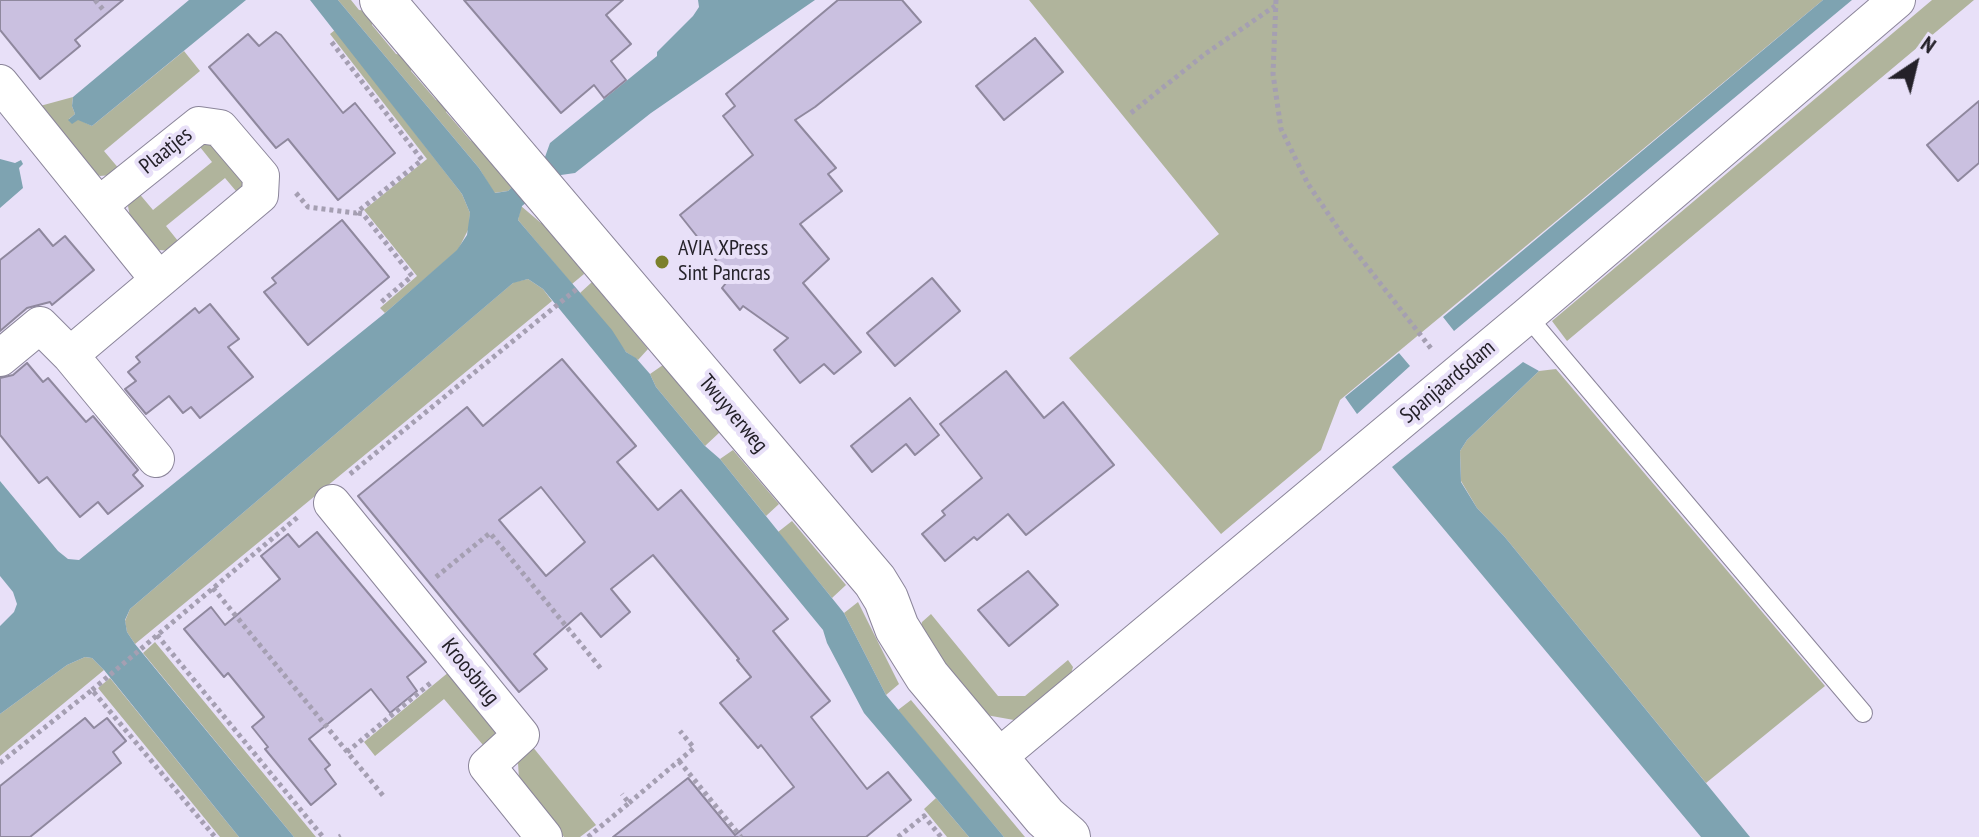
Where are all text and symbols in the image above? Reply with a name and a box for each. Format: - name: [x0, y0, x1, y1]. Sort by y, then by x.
- north arrow: [1875, 24, 1955, 104]
- text: N: [1916, 29, 1942, 59]
- street label: Plaatjes: [134, 122, 198, 180]
- place label: AVIA XPress Sint Pancras: [678, 236, 770, 288]
- marker: AVIA XPress Sint Pancras: [653, 253, 671, 271]
- street label: Spanjaardsdam: [1395, 335, 1501, 429]
- street label: Twuyverweg: [693, 370, 773, 458]
- street label: Kroosbrug: [435, 634, 505, 710]

